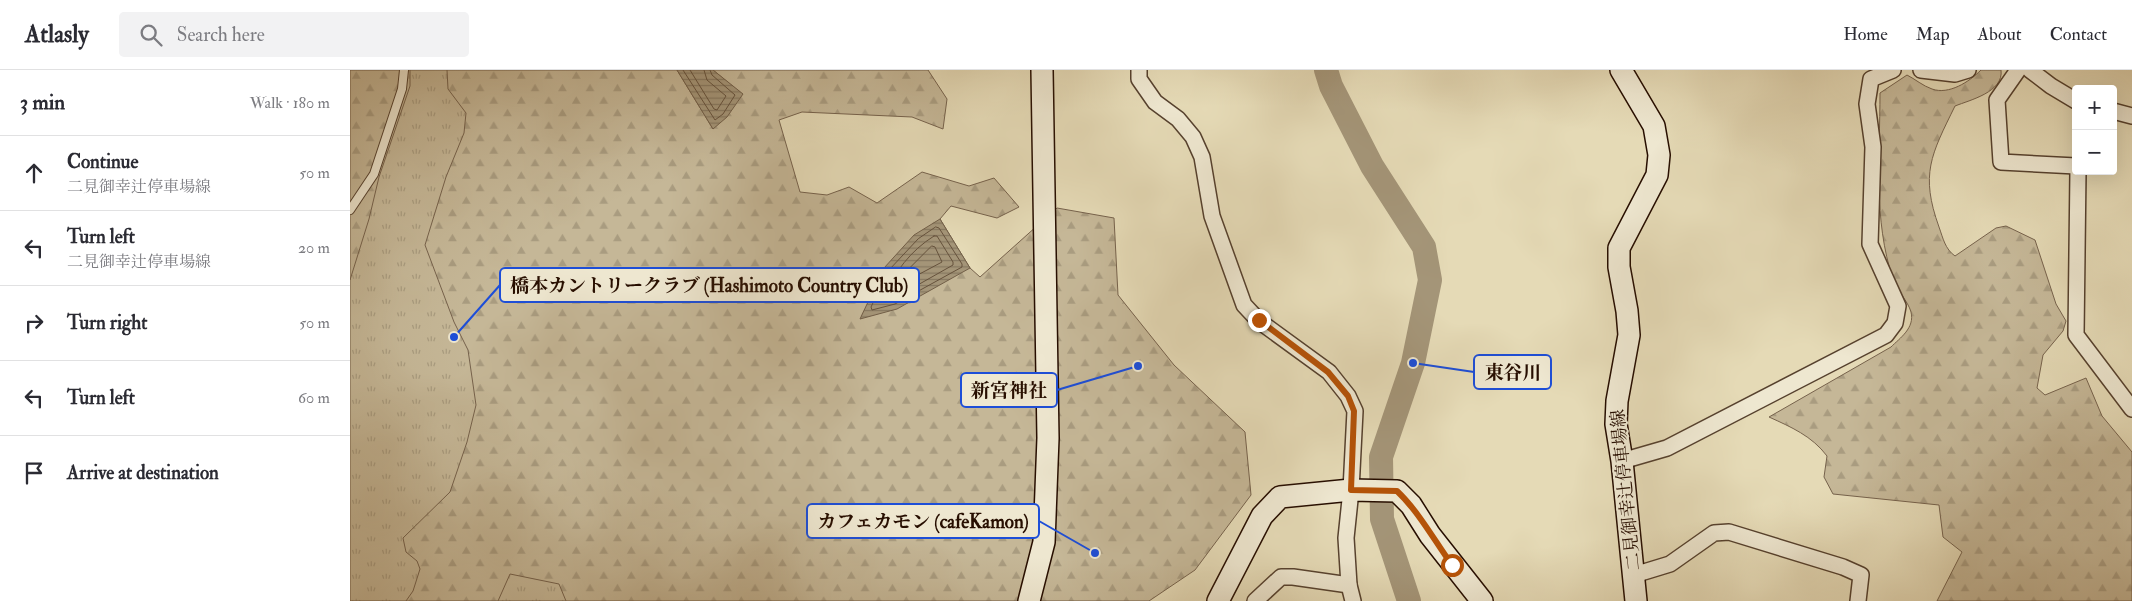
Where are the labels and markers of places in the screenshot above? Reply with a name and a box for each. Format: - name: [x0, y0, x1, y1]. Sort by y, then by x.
- callout: 橋本カントリークラブ (Hashimoto Country Club): [500, 268, 919, 302]
- callout: 東谷川: [1474, 355, 1551, 389]
- callout: 新宮神社: [961, 373, 1057, 407]
- callout: カフェカモン (cafeKamon): [807, 504, 1039, 538]

